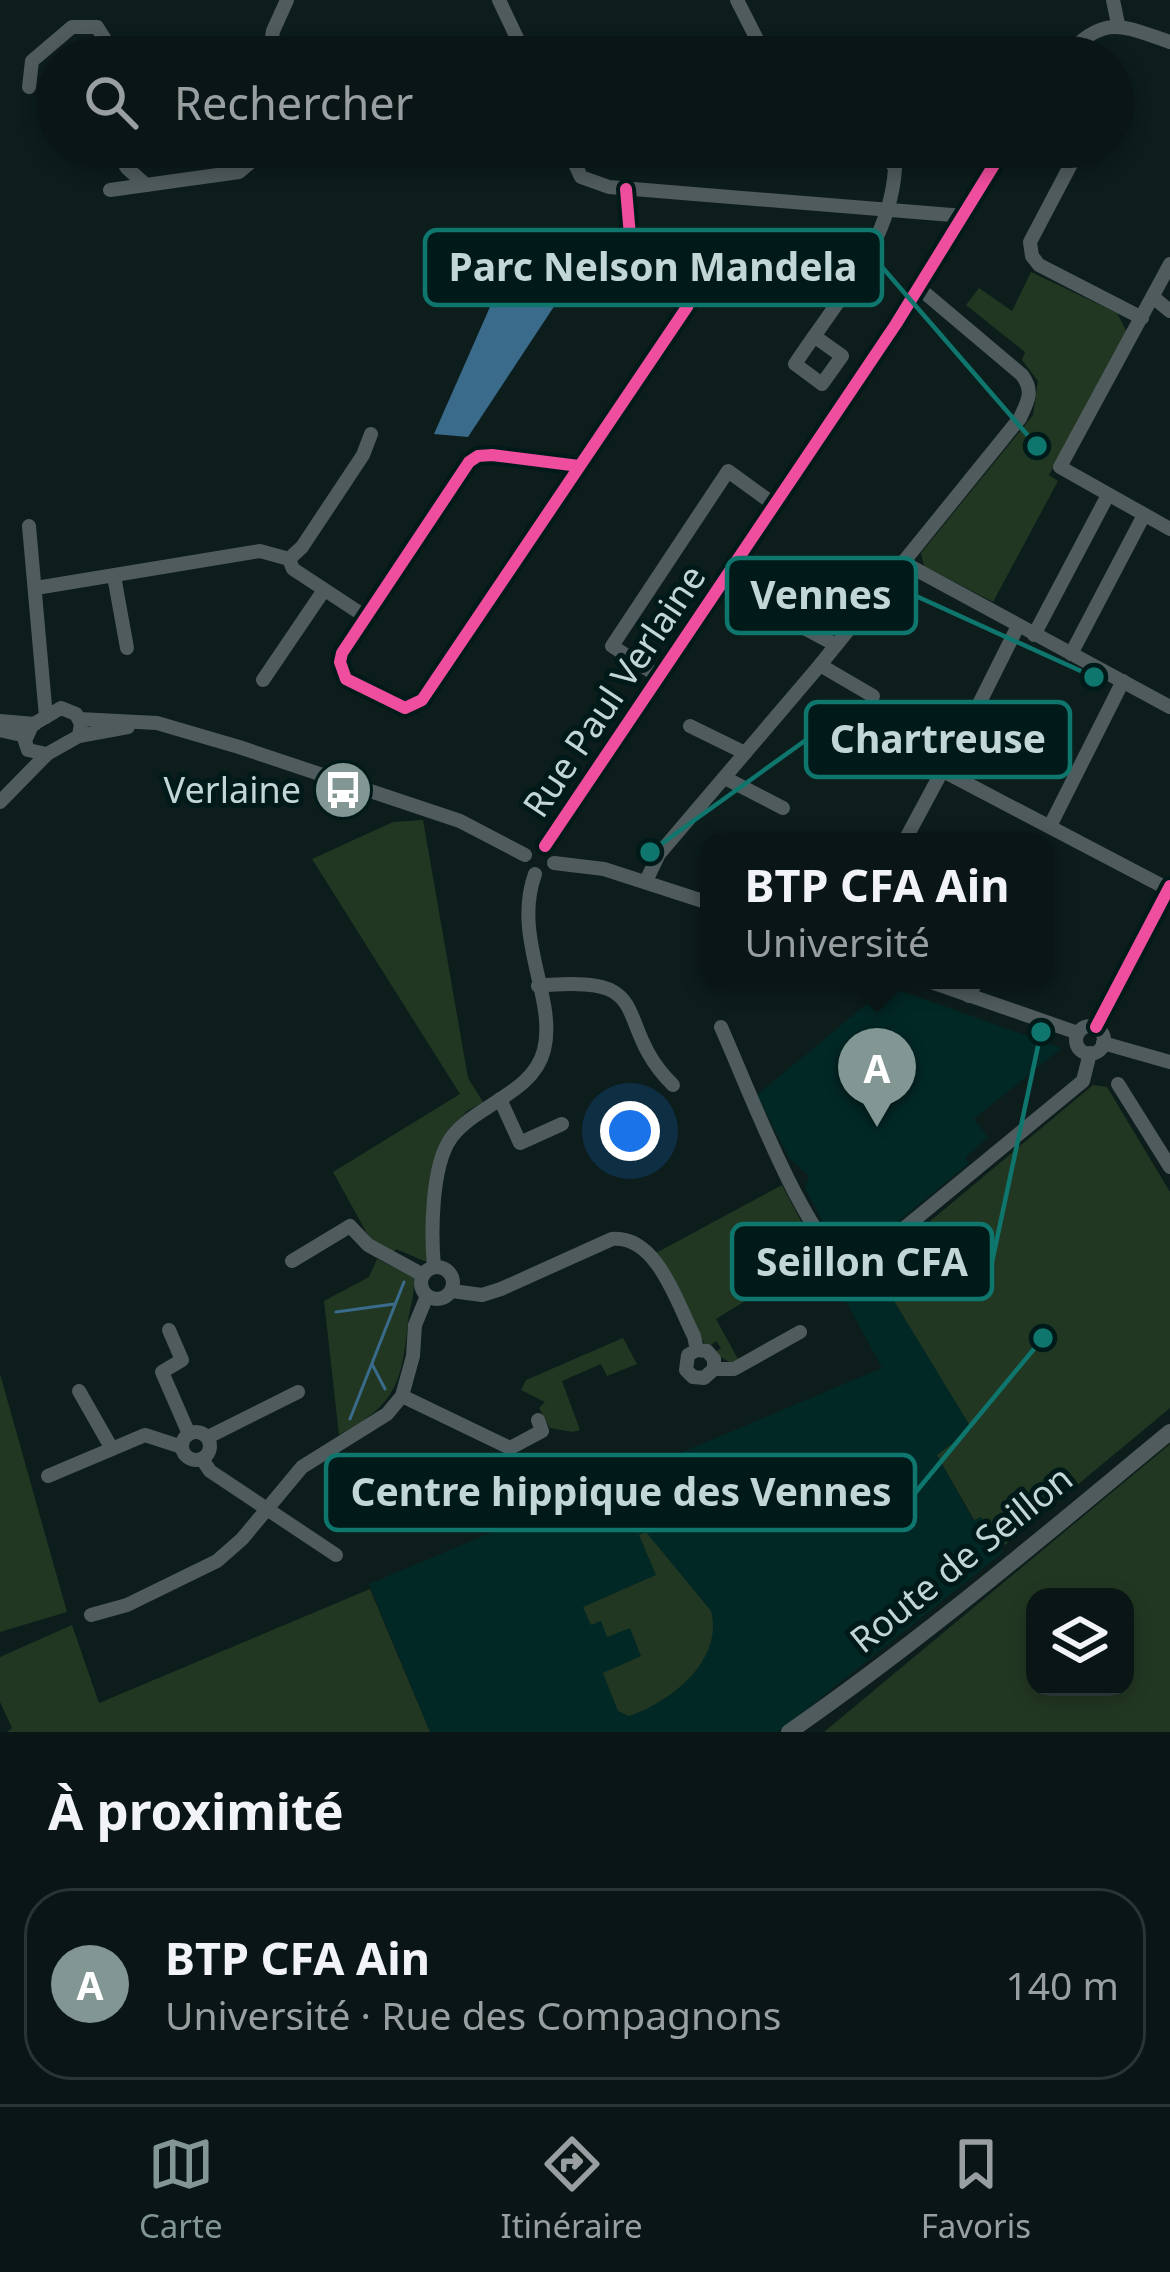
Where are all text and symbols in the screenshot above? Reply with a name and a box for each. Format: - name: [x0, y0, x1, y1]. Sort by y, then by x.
- search box: [36, 36, 1134, 168]
- icon: search: [78, 69, 144, 135]
- text: Rechercher: [174, 72, 413, 133]
- callout: Parc Nelson Mandela: [425, 230, 882, 305]
- text: Parc Nelson Mandela: [449, 239, 857, 292]
- street label: Rue Paul Verlaine: [511, 555, 716, 827]
- callout: Vennes: [727, 558, 916, 633]
- text: Vennes: [750, 567, 892, 620]
- callout: Chartreuse: [806, 702, 1070, 777]
- text: Chartreuse: [830, 711, 1046, 764]
- bus stop icon: Verlaine: [312, 759, 374, 821]
- place label: Verlaine: [164, 765, 301, 814]
- popup: [700, 833, 1054, 989]
- text: BTP CFA Ain: [745, 854, 1009, 915]
- text: Université: [745, 915, 930, 968]
- pin: A: [838, 1028, 916, 1127]
- your location: [600, 1101, 660, 1161]
- callout: Seillon CFA: [732, 1224, 992, 1299]
- text: Seillon CFA: [756, 1234, 968, 1287]
- street label: Route de Seillon: [839, 1454, 1082, 1664]
- callout: Centre hippique des Vennes: [326, 1455, 915, 1530]
- text: Centre hippique des Vennes: [350, 1464, 892, 1517]
- map controls: [1026, 1588, 1134, 1696]
- button: layers: [1026, 1588, 1134, 1696]
- text: À proximité: [48, 1775, 344, 1845]
- text: BTP CFA Ain: [165, 1927, 430, 1988]
- text: A: [77, 1958, 104, 2011]
- text: 140 m: [1005, 1958, 1119, 2011]
- text: Université · Rue des Compagnons: [165, 1988, 781, 2041]
- tab: Carte: [139, 2131, 223, 2248]
- tab: Itinéraire: [500, 2131, 643, 2248]
- tab: Favoris: [921, 2131, 1031, 2248]

